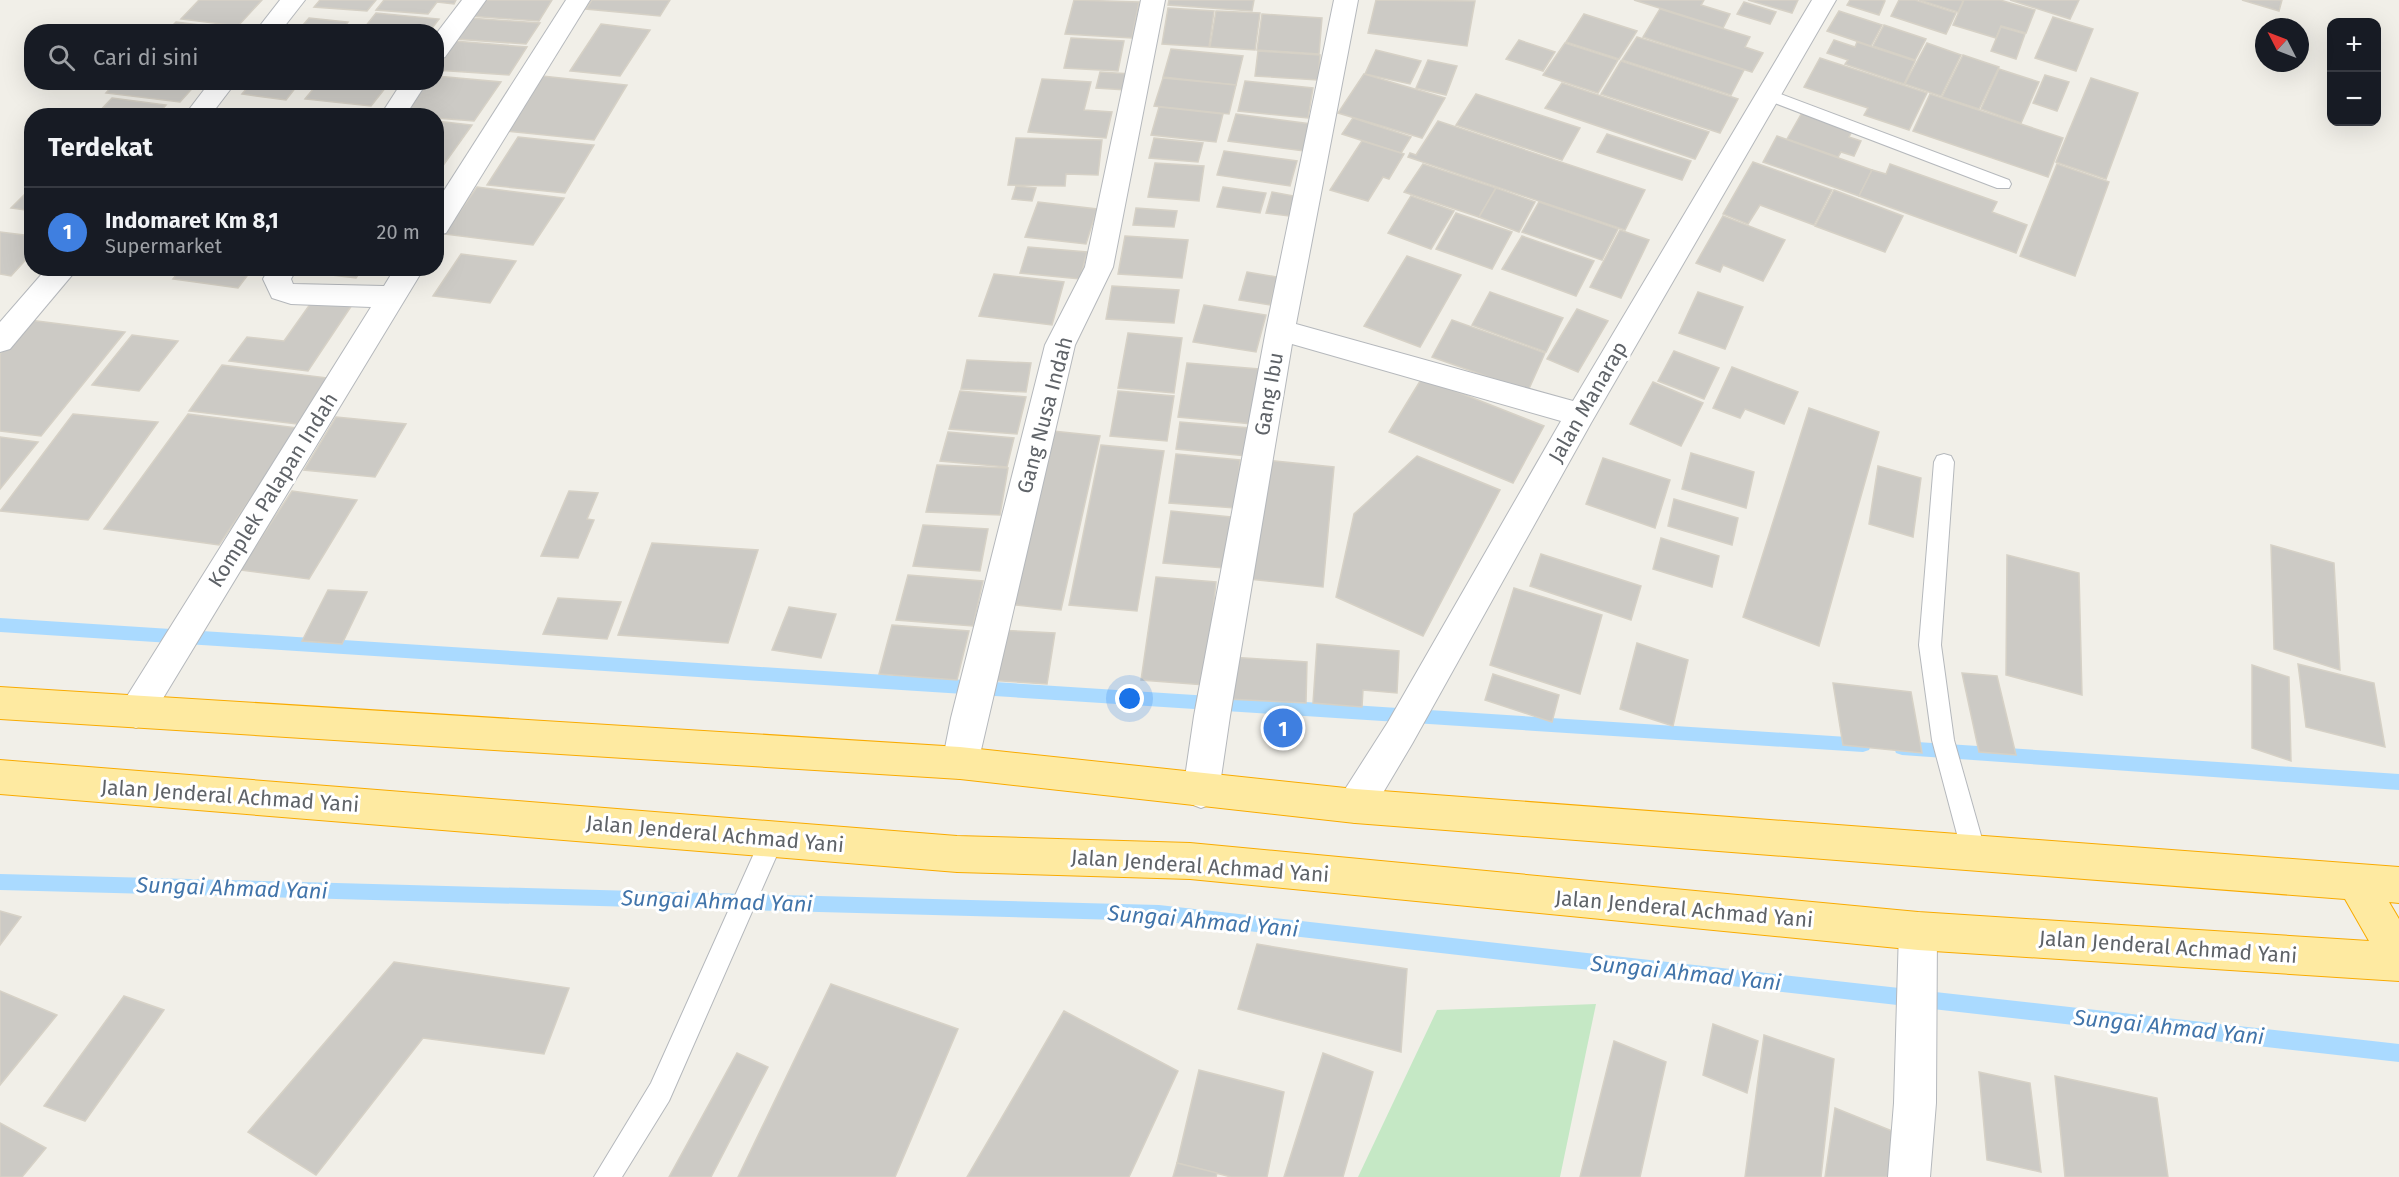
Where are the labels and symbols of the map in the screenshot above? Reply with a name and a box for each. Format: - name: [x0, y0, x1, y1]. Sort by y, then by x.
- north arrow: [2255, 18, 2309, 72]
- street label: Gang Nusa Indah: [1012, 334, 1078, 496]
- street label: Jalan Manarap: [1543, 337, 1633, 467]
- street label: Gang Ibu: [1249, 350, 1289, 438]
- street label: Komplek Palapan Indah: [202, 388, 344, 592]
- your location: [1115, 684, 1144, 713]
- pin: 1: [1264, 706, 1302, 750]
- street label: Jalan Jenderal Achmad Yani: [100, 774, 360, 818]
- street label: Jalan Jenderal Achmad Yani: [585, 810, 845, 858]
- street label: Jalan Jenderal Achmad Yani: [1070, 844, 1330, 888]
- water label: Sungai Ahmad Yani: [135, 871, 328, 905]
- water label: Sungai Ahmad Yani: [620, 884, 813, 918]
- street label: Jalan Jenderal Achmad Yani: [1554, 885, 1814, 933]
- water label: Sungai Ahmad Yani: [1105, 899, 1300, 943]
- street label: Jalan Jenderal Achmad Yani: [2038, 925, 2298, 969]
- water label: Sungai Ahmad Yani: [1588, 949, 1783, 996]
- water label: Sungai Ahmad Yani: [2071, 1003, 2266, 1050]

